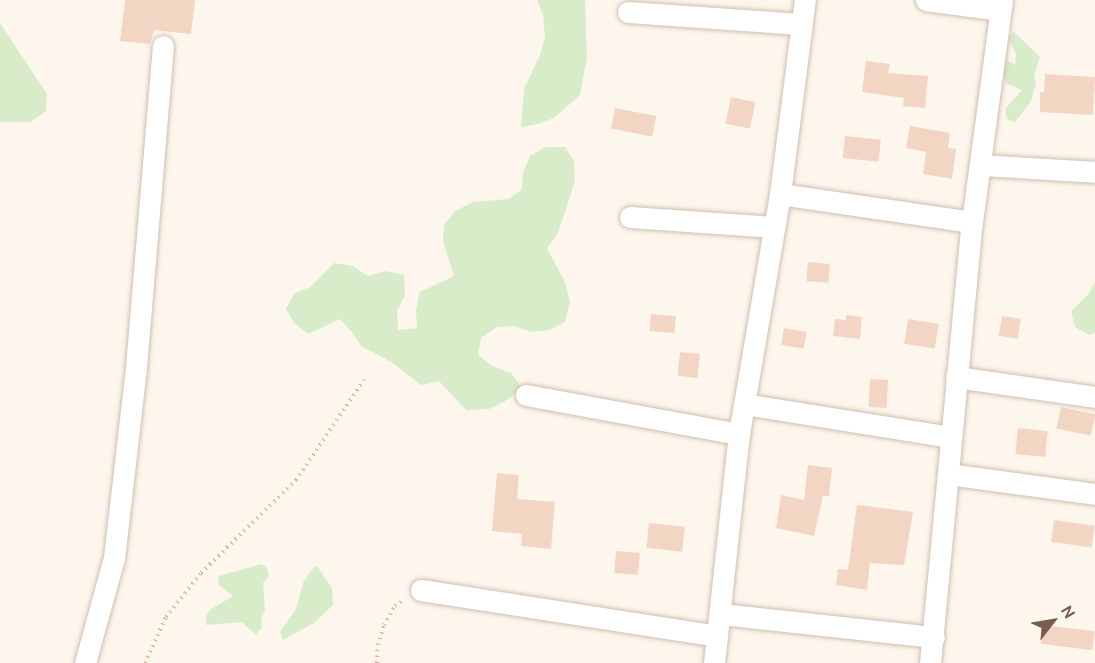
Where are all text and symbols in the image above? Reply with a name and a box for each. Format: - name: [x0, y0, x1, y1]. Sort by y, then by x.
- north arrow: [1023, 591, 1083, 651]
- text: N: [1058, 602, 1079, 621]

